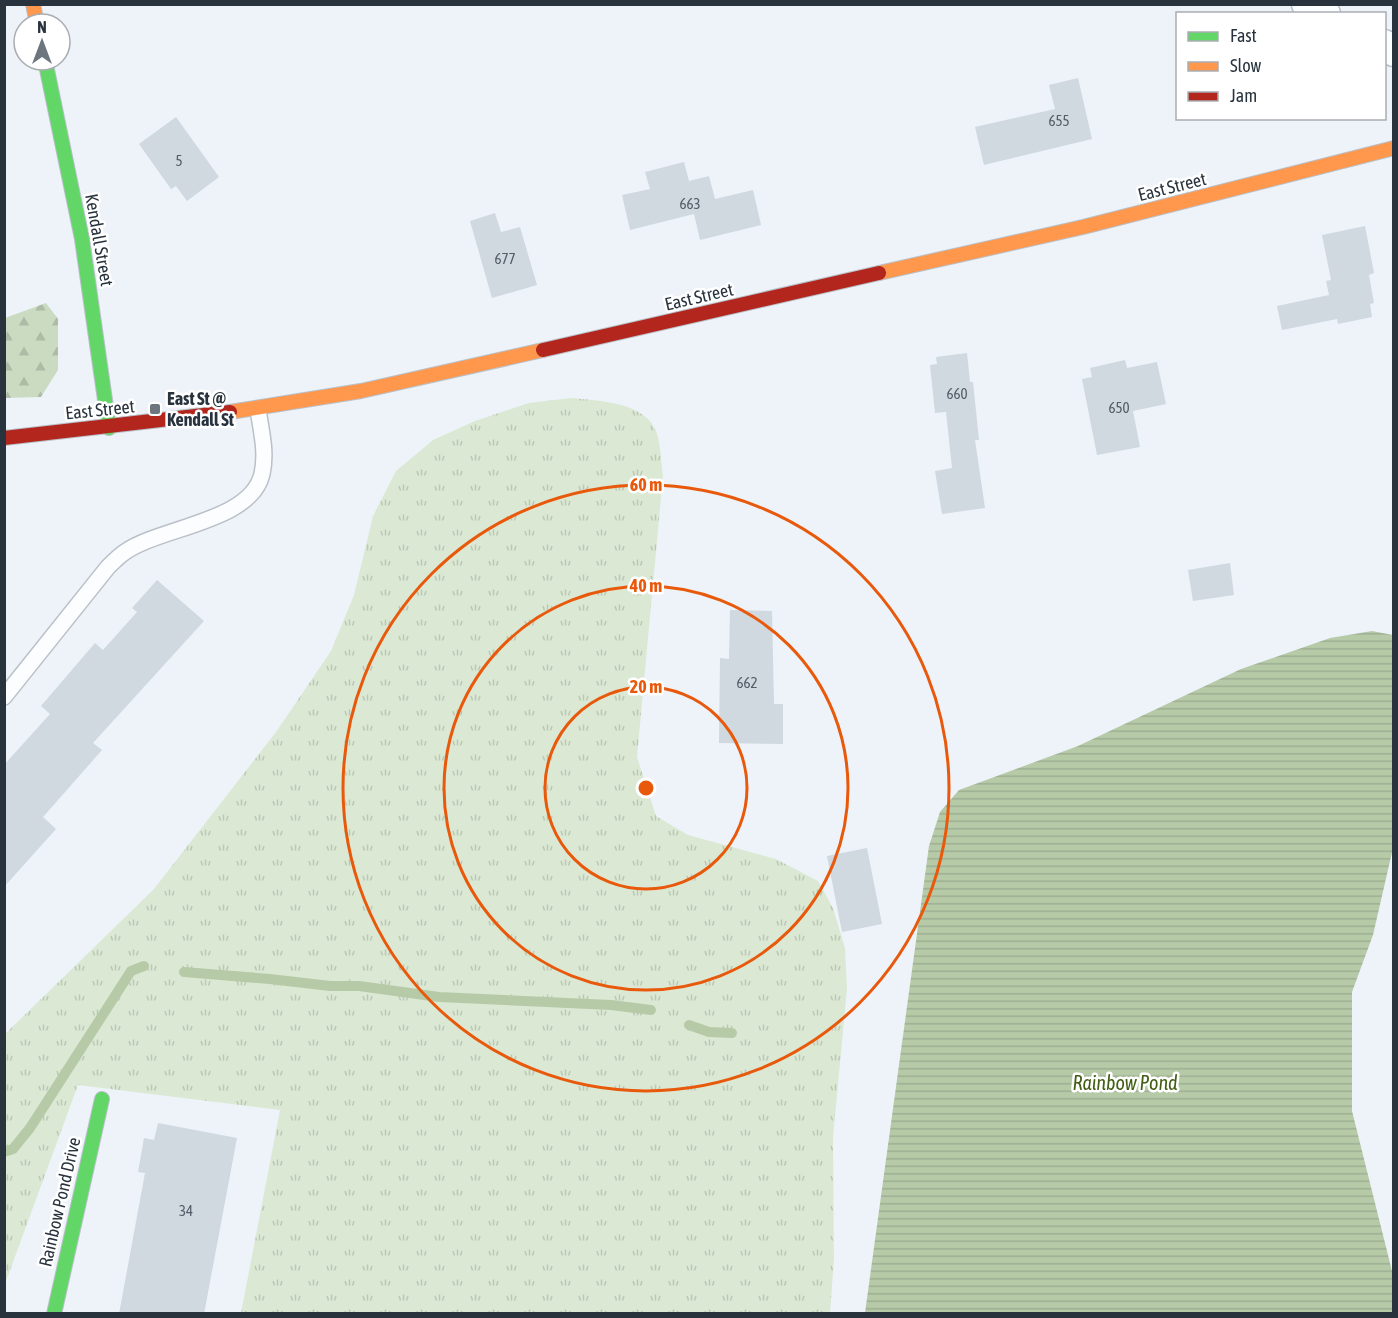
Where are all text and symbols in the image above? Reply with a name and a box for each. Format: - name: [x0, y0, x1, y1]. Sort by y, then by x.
- north arrow: [12, 12, 72, 72]
- legend: [1176, 12, 1386, 120]
- text: N: [37, 18, 47, 36]
- text: Fast: [1230, 25, 1257, 46]
- text: Slow: [1230, 55, 1261, 76]
- text: Jam: [1230, 85, 1257, 106]
- house number: 655: [1048, 112, 1070, 129]
- house number: 5: [175, 152, 183, 169]
- street label: East Street: [1136, 168, 1208, 205]
- street label: Kendall Street: [81, 192, 118, 288]
- house number: 663: [679, 195, 701, 212]
- house number: 677: [494, 250, 516, 267]
- street label: East Street: [663, 278, 735, 315]
- house number: 660: [946, 385, 968, 402]
- place label: East St @ Kendall St: [167, 388, 235, 430]
- street label: East Street: [64, 395, 136, 424]
- house number: 650: [1108, 399, 1130, 416]
- marker: East St @ Kendall St: [148, 402, 162, 416]
- text: 60 m: [630, 474, 662, 495]
- text: 40 m: [629, 575, 662, 596]
- house number: 662: [736, 674, 758, 691]
- text: 20 m: [630, 676, 662, 697]
- centre of rings: [636, 778, 656, 798]
- water label: Rainbow Pond: [1072, 1071, 1178, 1094]
- street label: Rainbow Pond Drive: [34, 1135, 85, 1269]
- house number: 34: [179, 1202, 193, 1219]

